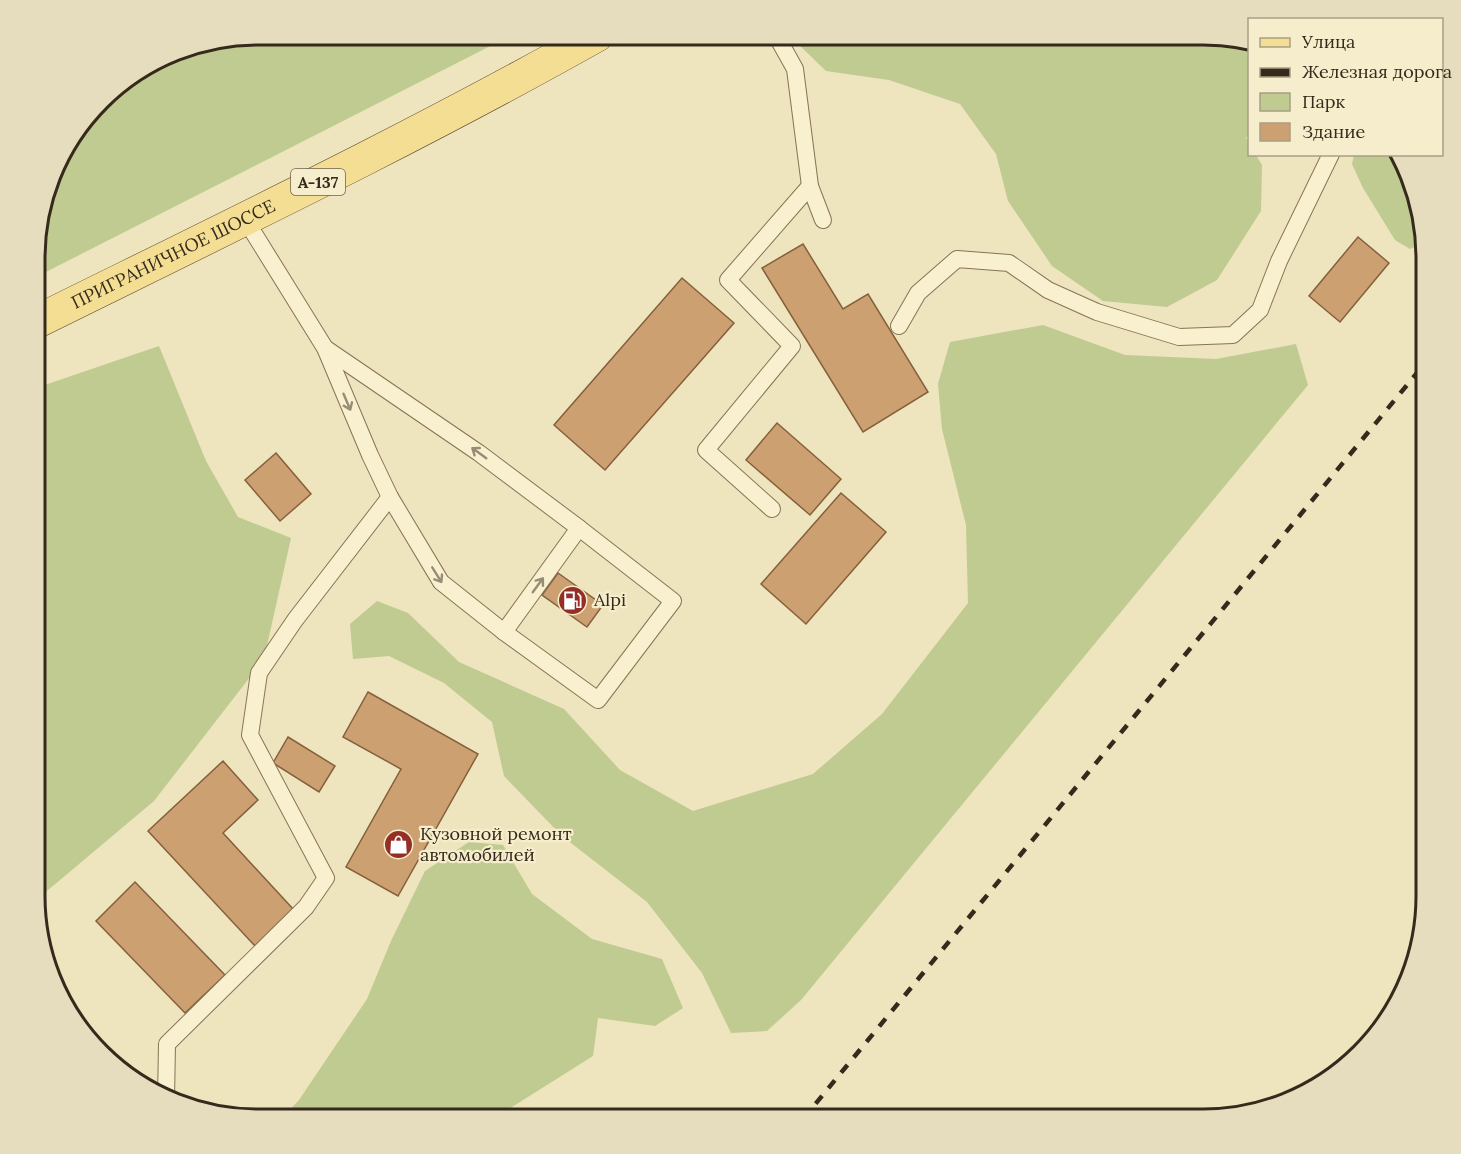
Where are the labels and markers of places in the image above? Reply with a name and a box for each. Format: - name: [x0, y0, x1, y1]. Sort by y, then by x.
- fuel station icon: Alpi: [557, 584, 589, 616]
- place label: Alpi: [593, 588, 626, 611]
- place label: Кузовной ремонт автомобилей: [420, 822, 572, 866]
- shop icon: Кузовной ремонт автомобилей: [383, 828, 415, 860]

